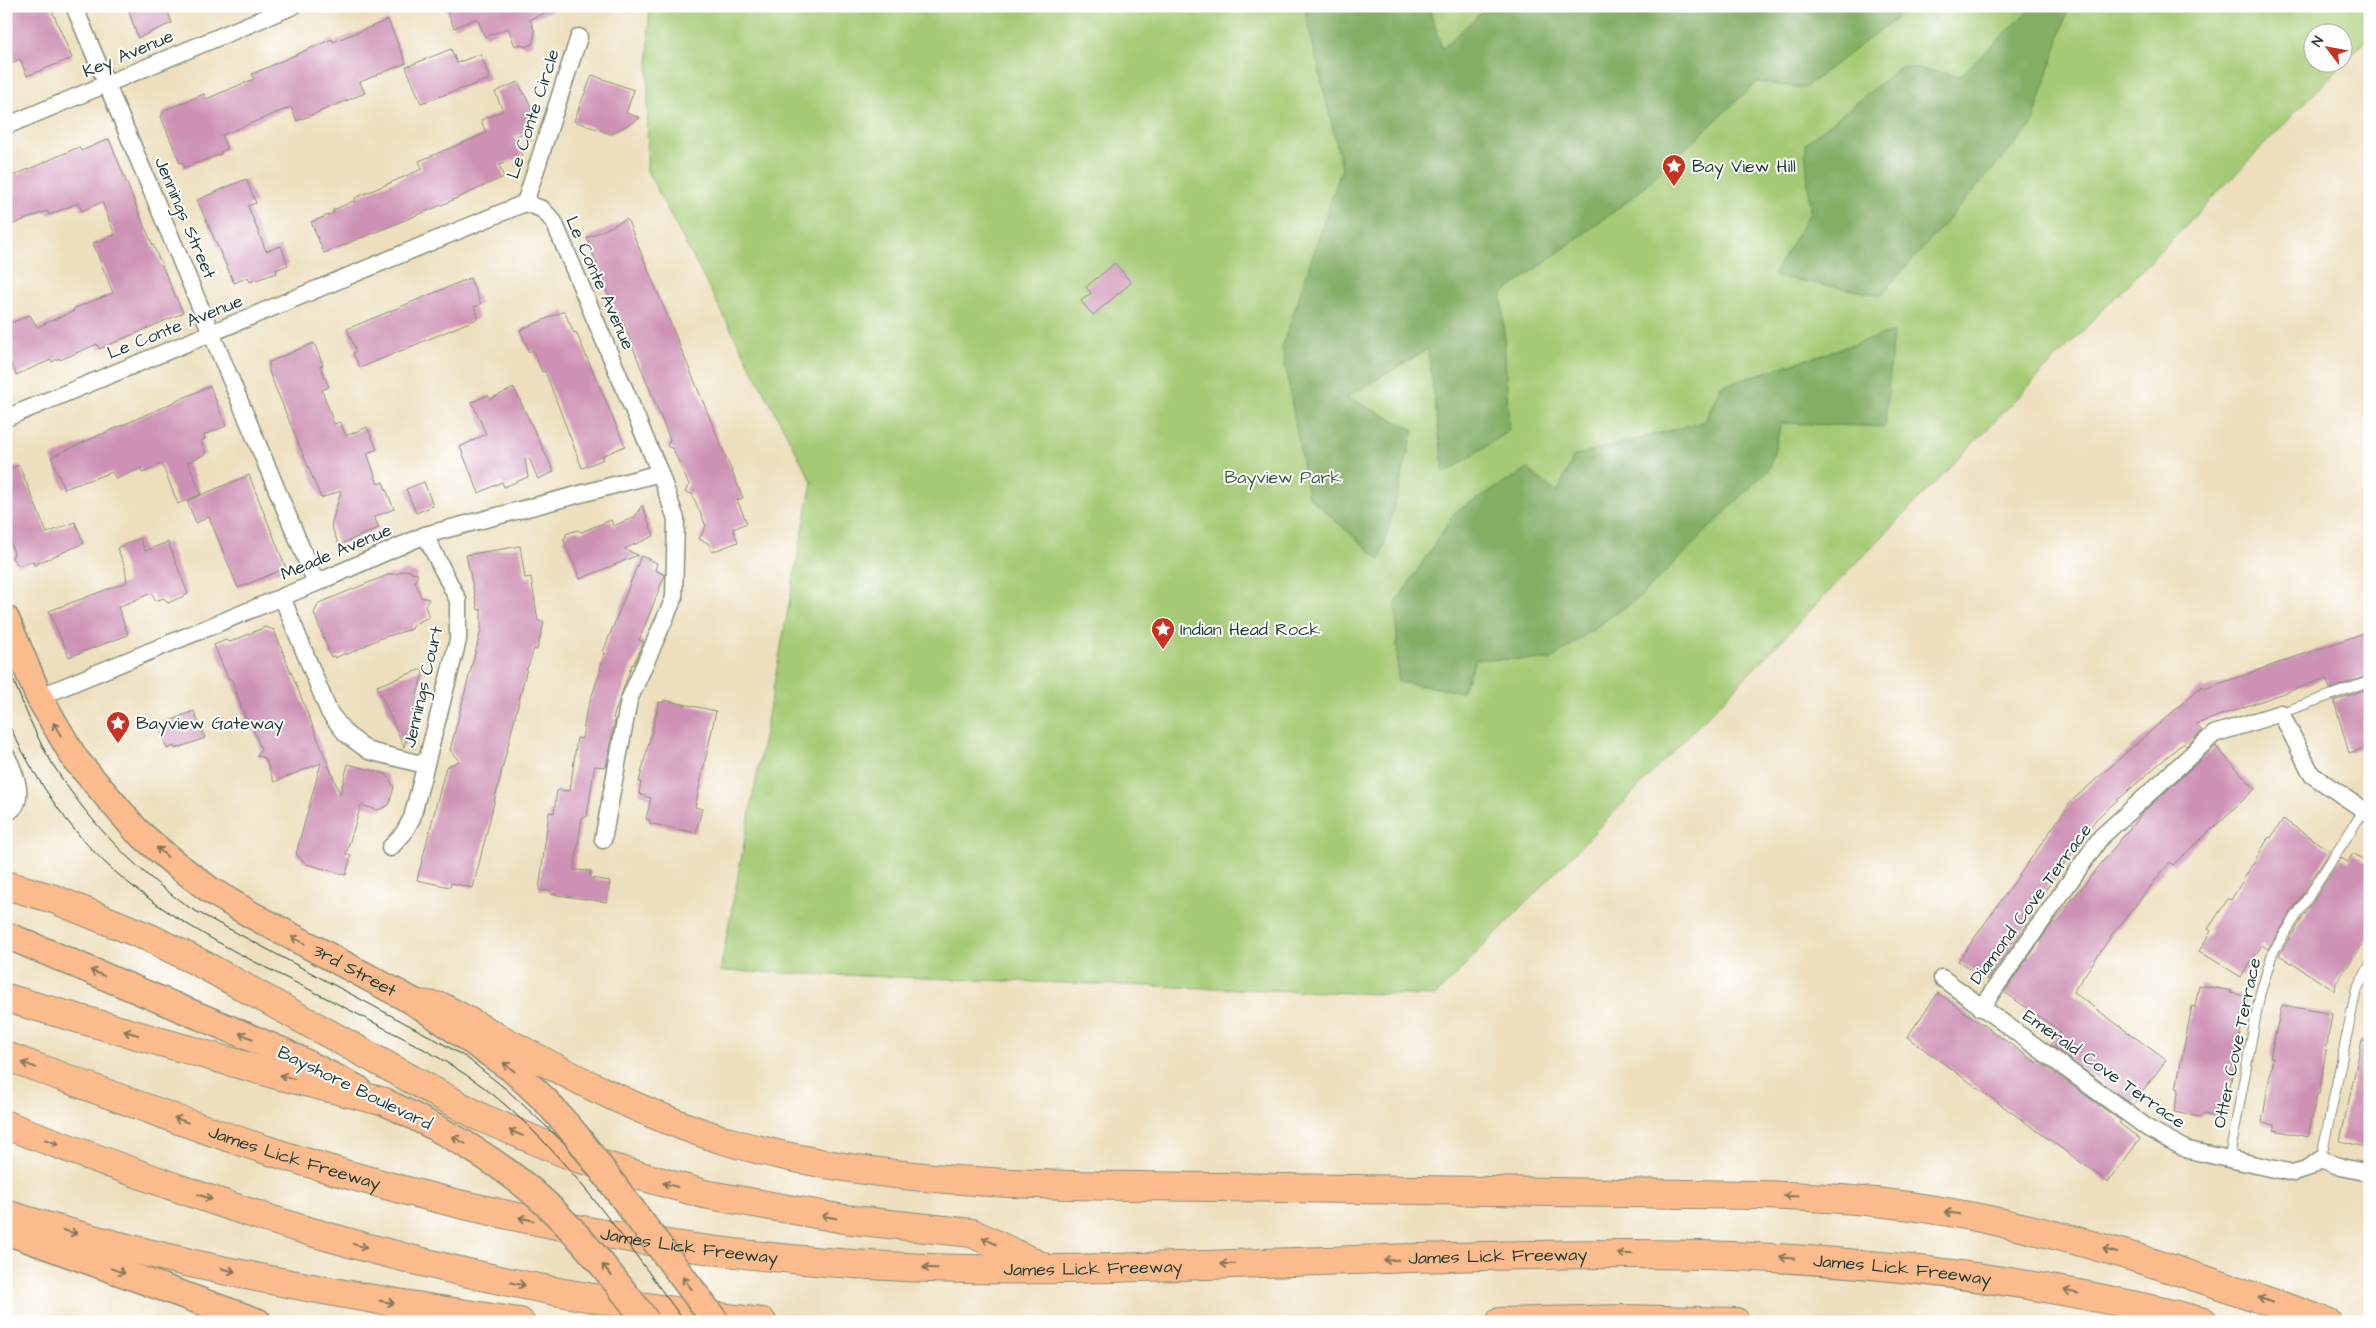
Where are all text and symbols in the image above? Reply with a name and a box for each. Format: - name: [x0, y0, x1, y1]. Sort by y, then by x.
- north arrow: [2304, 22, 2354, 72]
- street label: Key Avenue: [79, 24, 178, 85]
- text: N: [2307, 32, 2329, 51]
- street label: Le Conte Circle: [500, 46, 566, 182]
- street label: Jennings Street: [147, 153, 222, 284]
- place icon: Bay View Hill: [1661, 153, 1687, 187]
- place label: Bay View Hill: [1692, 154, 1796, 180]
- street label: Le Conte Avenue: [559, 212, 641, 354]
- street label: Le Conte Avenue: [104, 288, 247, 366]
- park label: Bayview Park: [1224, 465, 1342, 491]
- street label: Meade Avenue: [277, 517, 396, 587]
- place icon: Indian Head Rock: [1150, 616, 1176, 650]
- place label: Indian Head Rock: [1180, 617, 1321, 642]
- street label: Jennings Court: [397, 623, 450, 750]
- place icon: Bayview Gateway: [105, 710, 131, 744]
- place label: Bayview Gateway: [136, 711, 284, 737]
- one-way arrow: [51, 723, 61, 737]
- street label: Diamond Cove Terrace: [1964, 818, 2098, 990]
- one-way arrow: [155, 847, 168, 858]
- one-way arrow: [291, 934, 306, 944]
- street label: 3rd Street: [309, 938, 402, 1003]
- street label: Otter Cove Terrace: [2207, 955, 2267, 1131]
- one-way arrow: [90, 968, 105, 978]
- street label: Emerald Cove Terrace: [2018, 1003, 2190, 1135]
- one-way arrow: [123, 1028, 139, 1038]
- one-way arrow: [239, 1031, 254, 1041]
- street label: Bayshore Boulevard: [273, 1040, 436, 1137]
- one-way arrow: [22, 1060, 37, 1069]
- one-way arrow: [503, 1062, 516, 1073]
- one-way arrow: [280, 1072, 296, 1081]
- one-way arrow: [174, 1115, 190, 1124]
- street label: James Lick Freeway: [205, 1119, 384, 1197]
- one-way arrow: [509, 1128, 524, 1138]
- one-way arrow: [452, 1135, 466, 1145]
- one-way arrow: [44, 1138, 59, 1147]
- one-way arrow: [663, 1180, 679, 1189]
- one-way arrow: [1783, 1191, 1799, 1200]
- one-way arrow: [197, 1193, 212, 1202]
- one-way arrow: [1944, 1208, 1960, 1218]
- one-way arrow: [822, 1211, 838, 1221]
- one-way arrow: [519, 1213, 535, 1223]
- street label: James Lick Freeway: [598, 1221, 779, 1271]
- one-way arrow: [61, 1228, 77, 1238]
- one-way arrow: [982, 1236, 997, 1246]
- one-way arrow: [351, 1241, 367, 1251]
- street label: James Lick Freeway: [1408, 1242, 1588, 1271]
- one-way arrow: [2102, 1246, 2118, 1255]
- street label: James Lick Freeway: [1812, 1248, 1993, 1293]
- one-way arrow: [1617, 1249, 1633, 1259]
- street label: James Lick Freeway: [1003, 1253, 1183, 1282]
- one-way arrow: [1779, 1253, 1795, 1263]
- one-way arrow: [1383, 1255, 1399, 1264]
- one-way arrow: [1221, 1260, 1237, 1269]
- one-way arrow: [601, 1263, 612, 1276]
- one-way arrow: [923, 1263, 939, 1273]
- one-way arrow: [219, 1266, 235, 1275]
- one-way arrow: [110, 1267, 125, 1276]
- one-way arrow: [681, 1277, 692, 1290]
- one-way arrow: [509, 1280, 525, 1289]
- one-way arrow: [2064, 1287, 2080, 1296]
- one-way arrow: [2258, 1295, 2273, 1304]
- one-way arrow: [379, 1298, 395, 1308]

